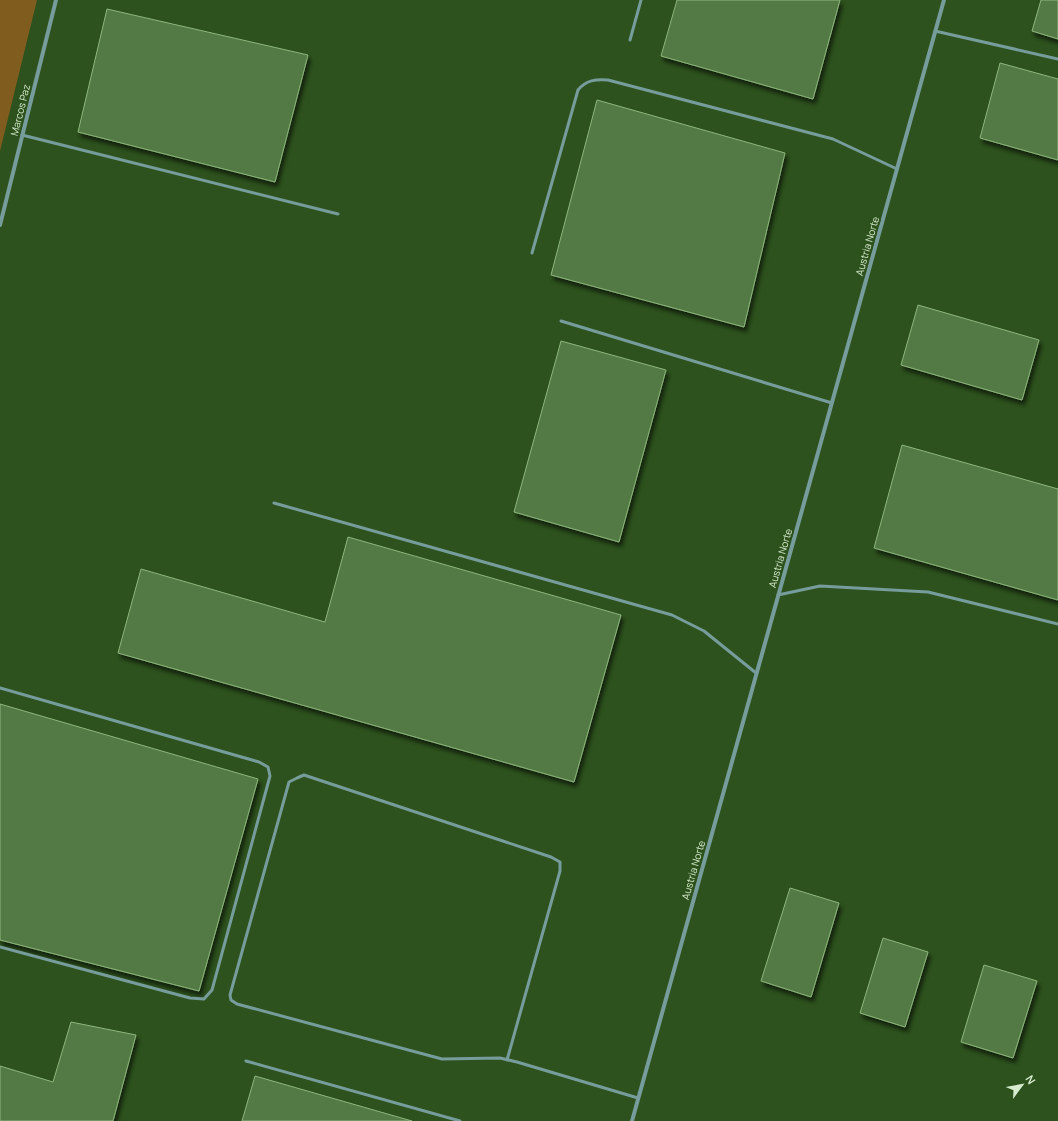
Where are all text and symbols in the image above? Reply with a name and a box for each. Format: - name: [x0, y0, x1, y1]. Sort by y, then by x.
- street label: Marcos Paz: [7, 83, 33, 137]
- street label: Austria Norte: [852, 215, 882, 277]
- street label: Austria Norte: [765, 527, 795, 589]
- street label: Austria Norte: [678, 839, 708, 901]
- north arrow: [1002, 1065, 1042, 1105]
- text: N: [1022, 1072, 1039, 1087]

